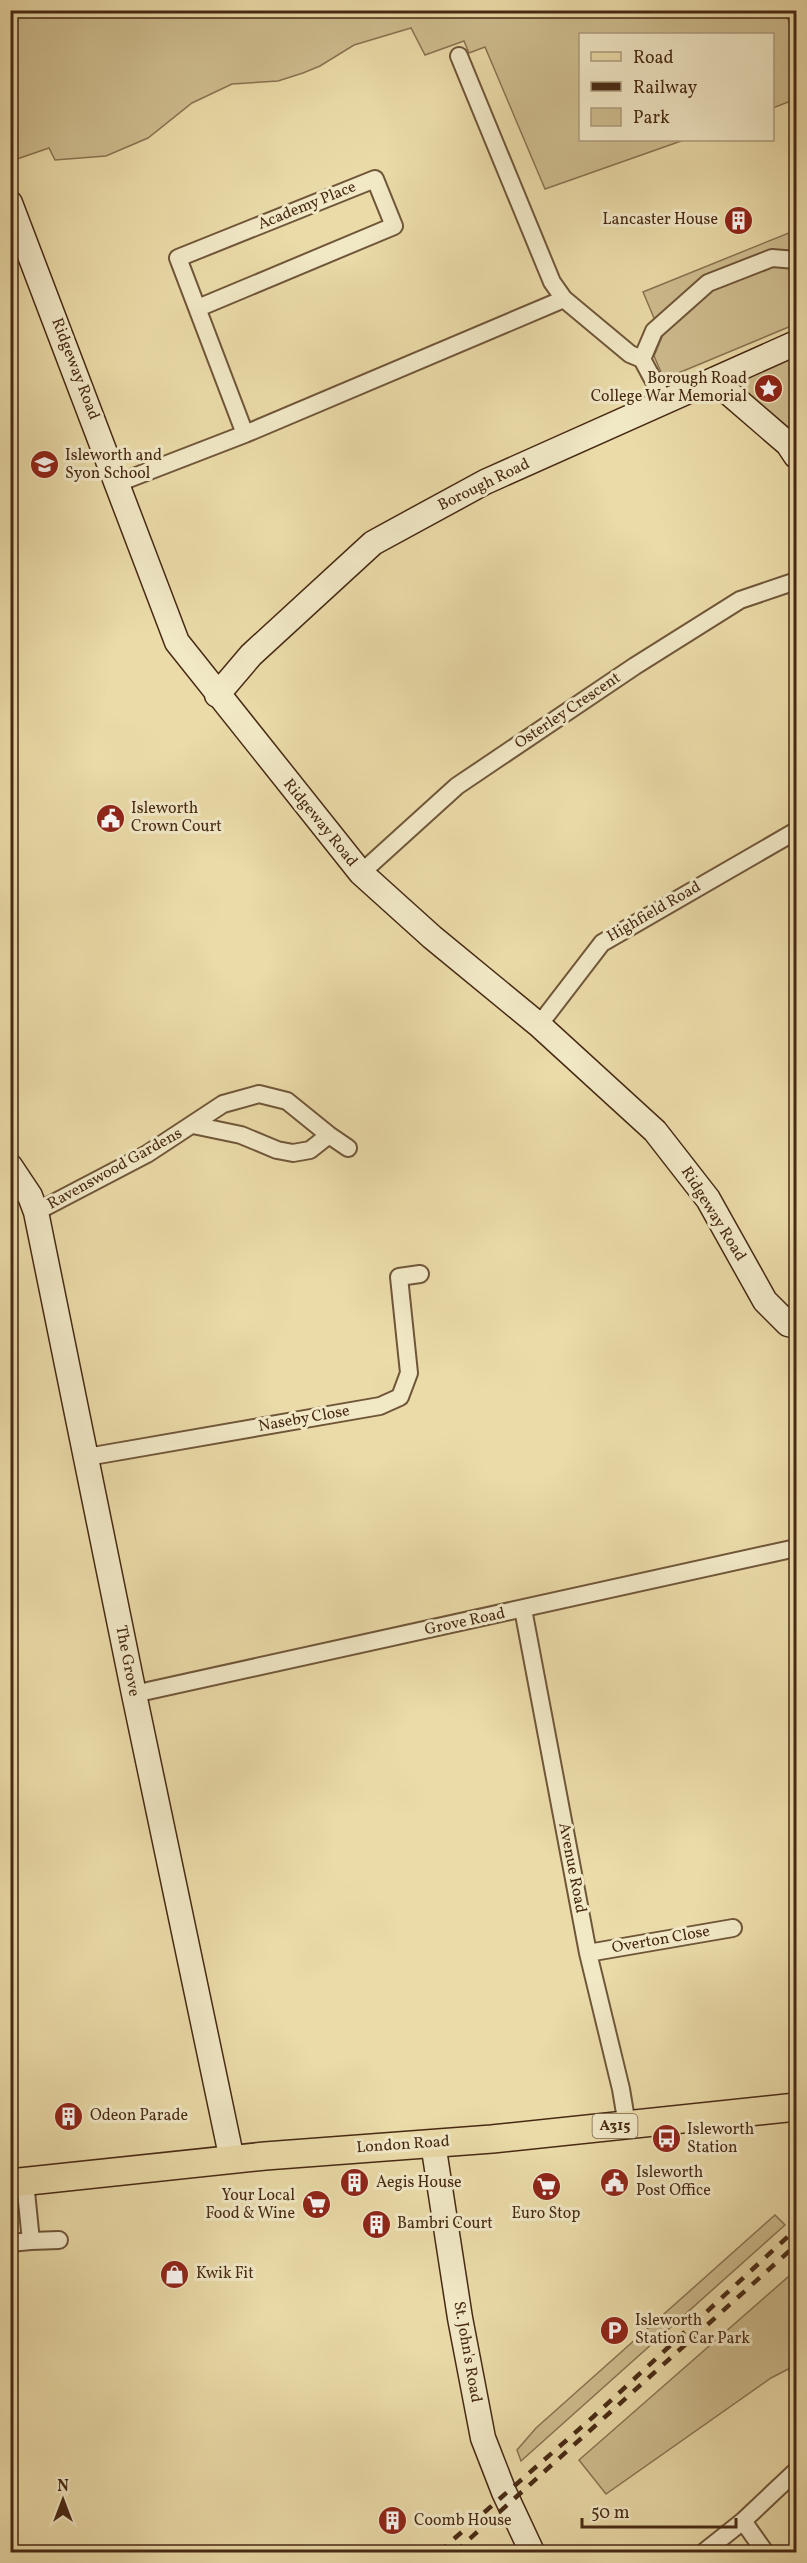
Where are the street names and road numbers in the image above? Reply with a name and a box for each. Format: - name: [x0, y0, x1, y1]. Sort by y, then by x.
- street label: Academy Place: [254, 176, 360, 236]
- street label: Ridgeway Road: [45, 315, 105, 423]
- street label: Borough Road: [434, 453, 534, 517]
- street label: Osterley Crescent: [511, 667, 626, 755]
- street label: Ridgeway Road: [278, 774, 362, 872]
- street label: Highfield Road: [603, 876, 705, 948]
- street label: Ravenswood Gardens: [44, 1123, 187, 1215]
- street label: Ridgeway Road: [675, 1162, 751, 1266]
- street label: Naseby Close: [257, 1400, 351, 1438]
- street label: Grove Road: [423, 1603, 507, 1641]
- street label: The Grove: [109, 1624, 145, 1698]
- street label: Avenue Road: [552, 1821, 592, 1915]
- street label: Overton Close: [610, 1921, 712, 1959]
- road number: A315: [592, 2114, 638, 2138]
- street label: London Road: [356, 2131, 450, 2159]
- street label: St. John's Road: [447, 2300, 487, 2404]

